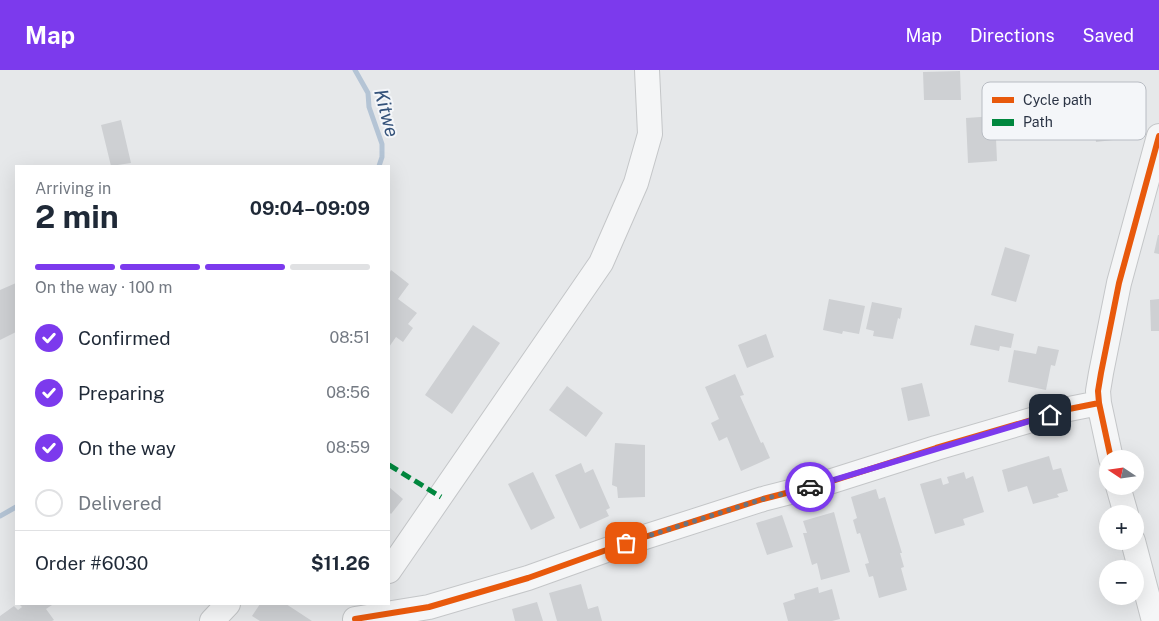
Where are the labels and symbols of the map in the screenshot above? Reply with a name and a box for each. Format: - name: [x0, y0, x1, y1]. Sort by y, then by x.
- legend: [982, 82, 1146, 140]
- water label: Kitwe: [370, 87, 404, 139]
- text: Cycle path: [1023, 92, 1092, 108]
- text: Path: [1023, 114, 1053, 130]
- pin: [1029, 394, 1071, 436]
- north arrow: [1099, 450, 1144, 495]
- courier: [785, 462, 835, 512]
- pin: [605, 522, 647, 564]

